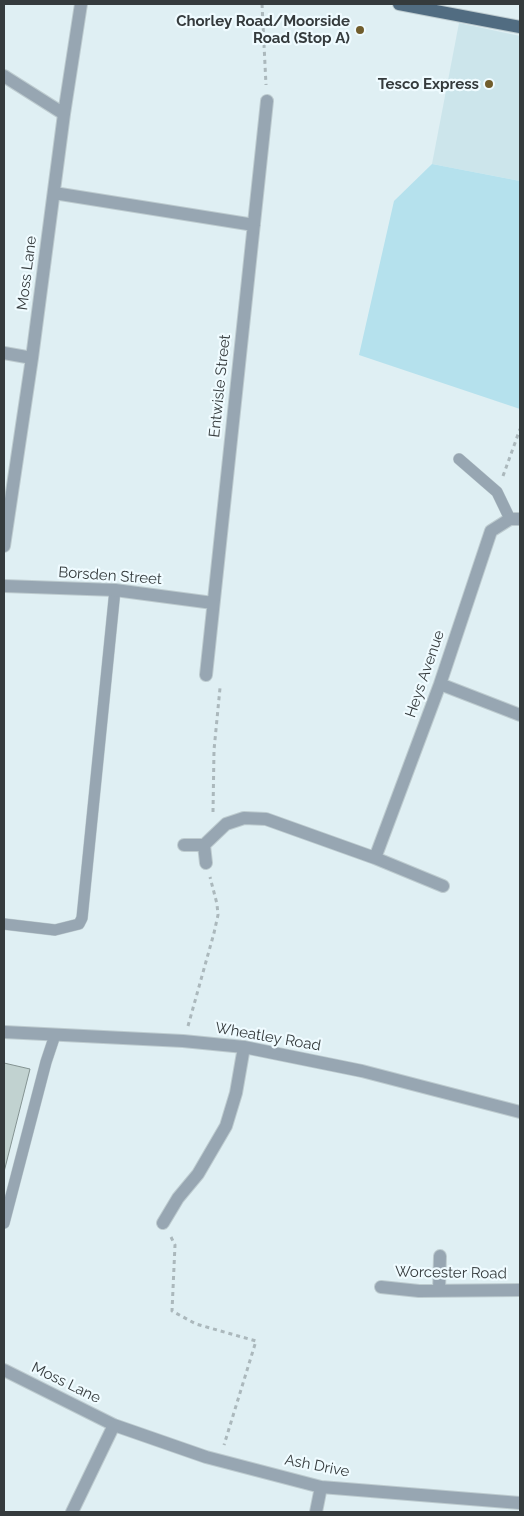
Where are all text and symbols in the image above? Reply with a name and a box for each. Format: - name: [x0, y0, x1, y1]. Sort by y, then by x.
- place label: Chorley Road/Moorside Road (Stop A): [176, 12, 350, 47]
- marker: Chorley Road/Moorside Road (Stop A): [354, 24, 366, 36]
- place label: Tesco Express: [378, 75, 479, 93]
- marker: Tesco Express: [483, 78, 495, 90]
- street label: Moss Lane: [14, 235, 40, 311]
- street label: Entwisle Street: [206, 333, 234, 439]
- street label: Borsden Street: [58, 563, 162, 589]
- street label: Heys Avenue: [402, 628, 448, 720]
- street label: Wheatley Road: [214, 1019, 322, 1055]
- street label: Worcester Road: [395, 1263, 507, 1283]
- street label: Moss Lane: [28, 1359, 104, 1407]
- street label: Ash Drive: [283, 1451, 351, 1481]

